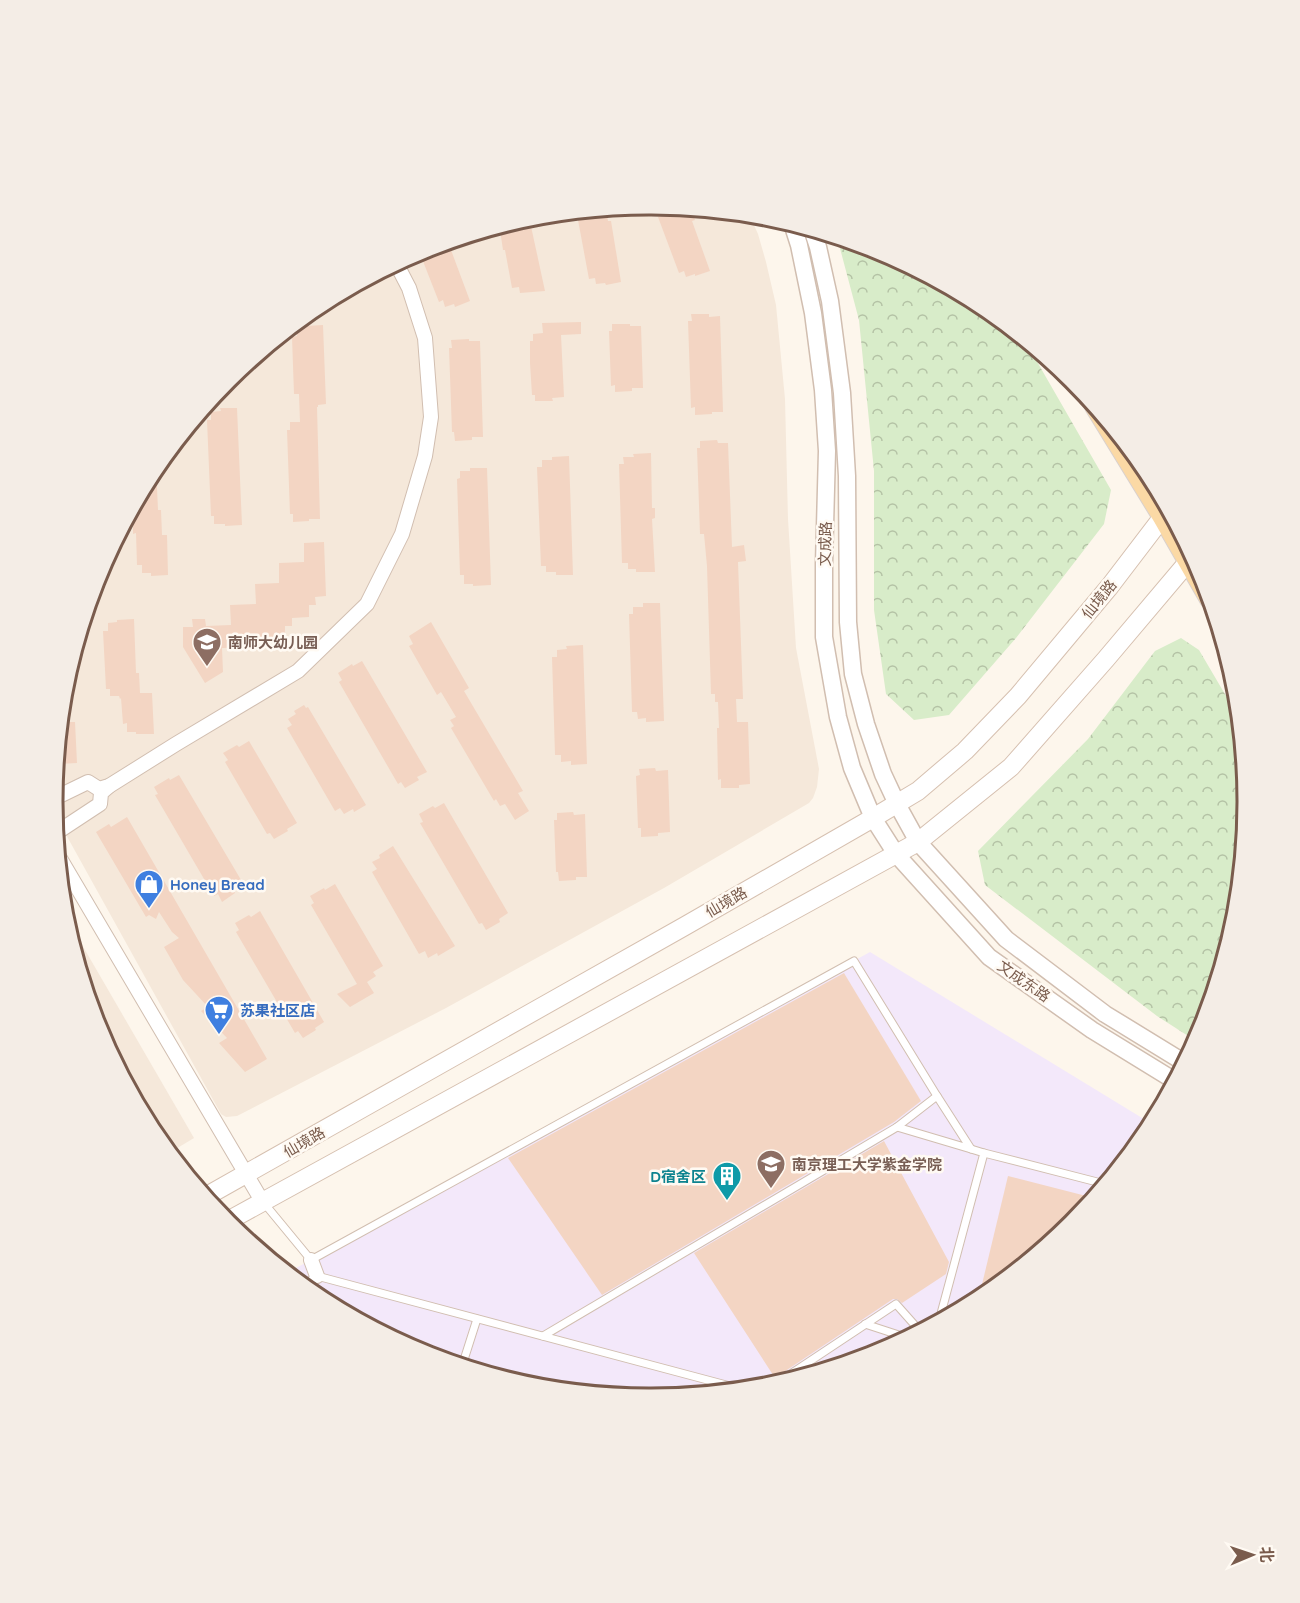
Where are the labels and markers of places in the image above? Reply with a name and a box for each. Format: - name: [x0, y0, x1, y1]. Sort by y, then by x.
- school or university icon: 南师大幼儿园: [191, 626, 223, 668]
- place label: 南师大幼儿园: [228, 633, 318, 652]
- shop icon: Honey Bread: [133, 868, 165, 910]
- place label: Honey Bread: [170, 875, 265, 894]
- supermarket icon: 苏果社区店: [203, 994, 235, 1036]
- place label: 苏果社区店: [240, 1001, 315, 1020]
- school or university icon: 南京理工大学紫金学院: [755, 1148, 787, 1190]
- place label: 南京理工大学紫金学院: [792, 1155, 942, 1174]
- building icon: D宿舍区: [711, 1160, 743, 1202]
- place label: D宿舍区: [650, 1167, 706, 1186]

